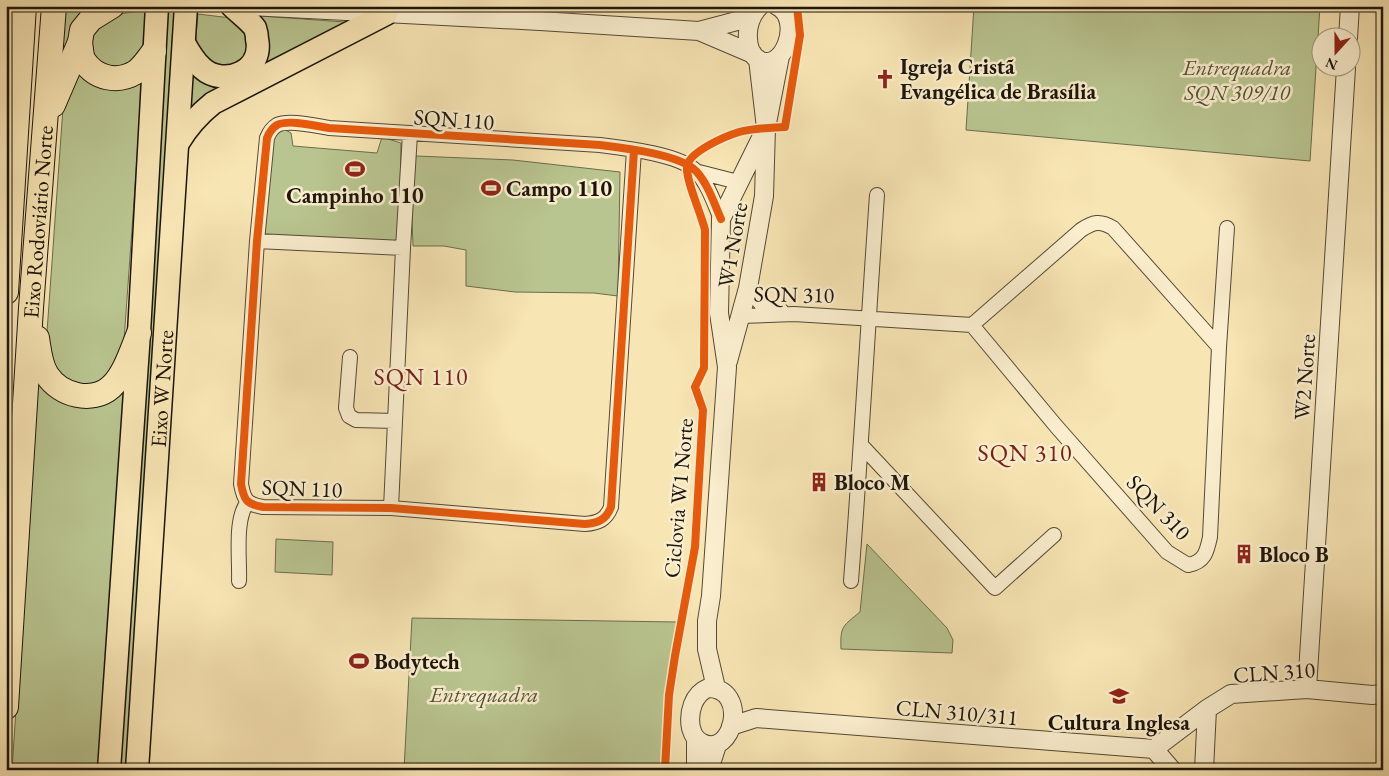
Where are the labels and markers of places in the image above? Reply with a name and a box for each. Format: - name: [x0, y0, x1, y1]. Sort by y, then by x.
- place label: Igreja Cristã Evangélica de Brasília: [900, 52, 1096, 106]
- church icon: Igreja Cristã Evangélica de Brasília: [874, 68, 896, 90]
- sports icon: Campinho 110: [344, 158, 366, 180]
- place label: Campo 110: [506, 174, 612, 203]
- sports icon: Campo 110: [480, 177, 502, 199]
- place label: Campinho 110: [286, 181, 424, 210]
- place label: Bloco M: [834, 468, 910, 497]
- building icon: Bloco M: [808, 471, 830, 493]
- place label: Bloco B: [1259, 540, 1329, 569]
- building icon: Bloco B: [1233, 543, 1255, 565]
- place label: Bodytech: [374, 647, 460, 676]
- sports icon: Bodytech: [348, 650, 370, 672]
- school or university icon: Cultura Inglesa: [1108, 685, 1130, 707]
- place label: Cultura Inglesa: [1048, 708, 1190, 737]

